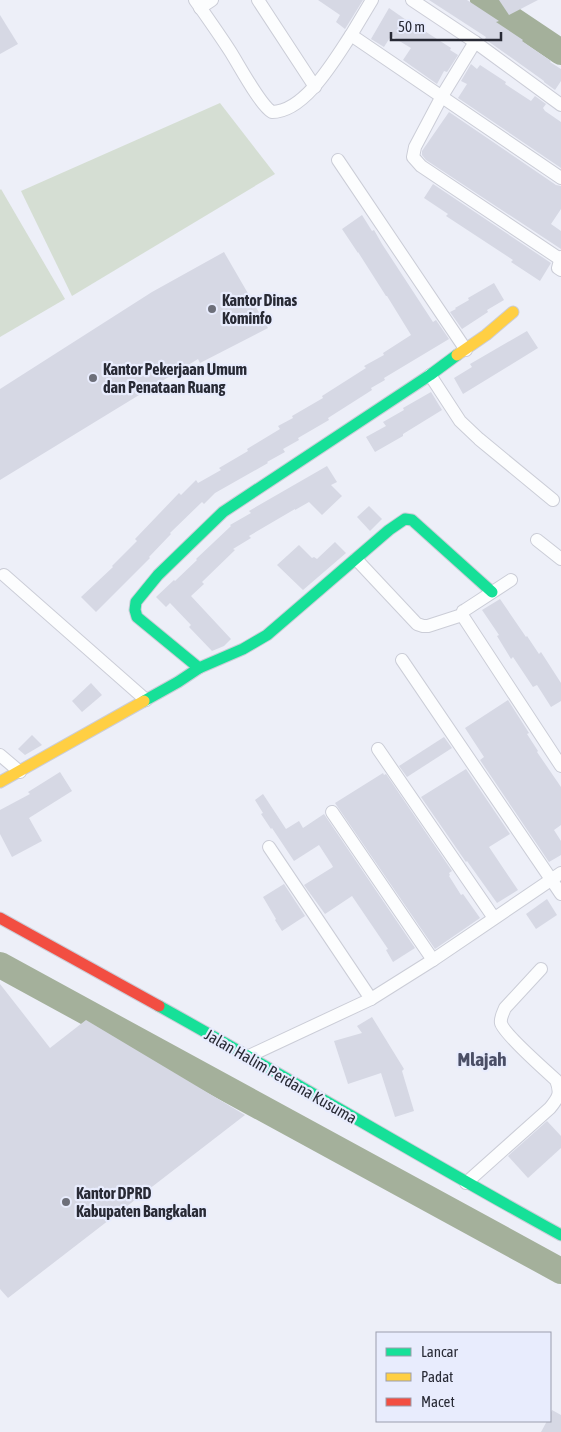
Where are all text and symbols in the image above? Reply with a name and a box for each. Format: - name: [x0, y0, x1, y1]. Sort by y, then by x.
- scale bar: [391, 10, 501, 42]
- text: 50 m: [398, 18, 425, 35]
- place label: Kantor Dinas Kominfo: [222, 291, 297, 327]
- marker: Kantor Dinas Kominfo: [206, 303, 218, 315]
- place label: Kantor Pekerjaan Umum dan Penataan Ruang: [103, 360, 247, 396]
- marker: Kantor Pekerjaan Umum dan Penataan Ruang: [87, 372, 99, 384]
- street label: Jalan Halim Perdana Kusuma: [202, 1025, 360, 1127]
- district label: Mlajah: [457, 1048, 507, 1070]
- place label: Kantor DPRD Kabupaten Bangkalan: [76, 1184, 207, 1220]
- marker: Kantor DPRD Kabupaten Bangkalan: [60, 1196, 72, 1208]
- legend: [376, 1332, 551, 1422]
- text: Lancar: [421, 1343, 459, 1360]
- text: Padat: [421, 1368, 453, 1385]
- text: Macet: [421, 1393, 455, 1410]

